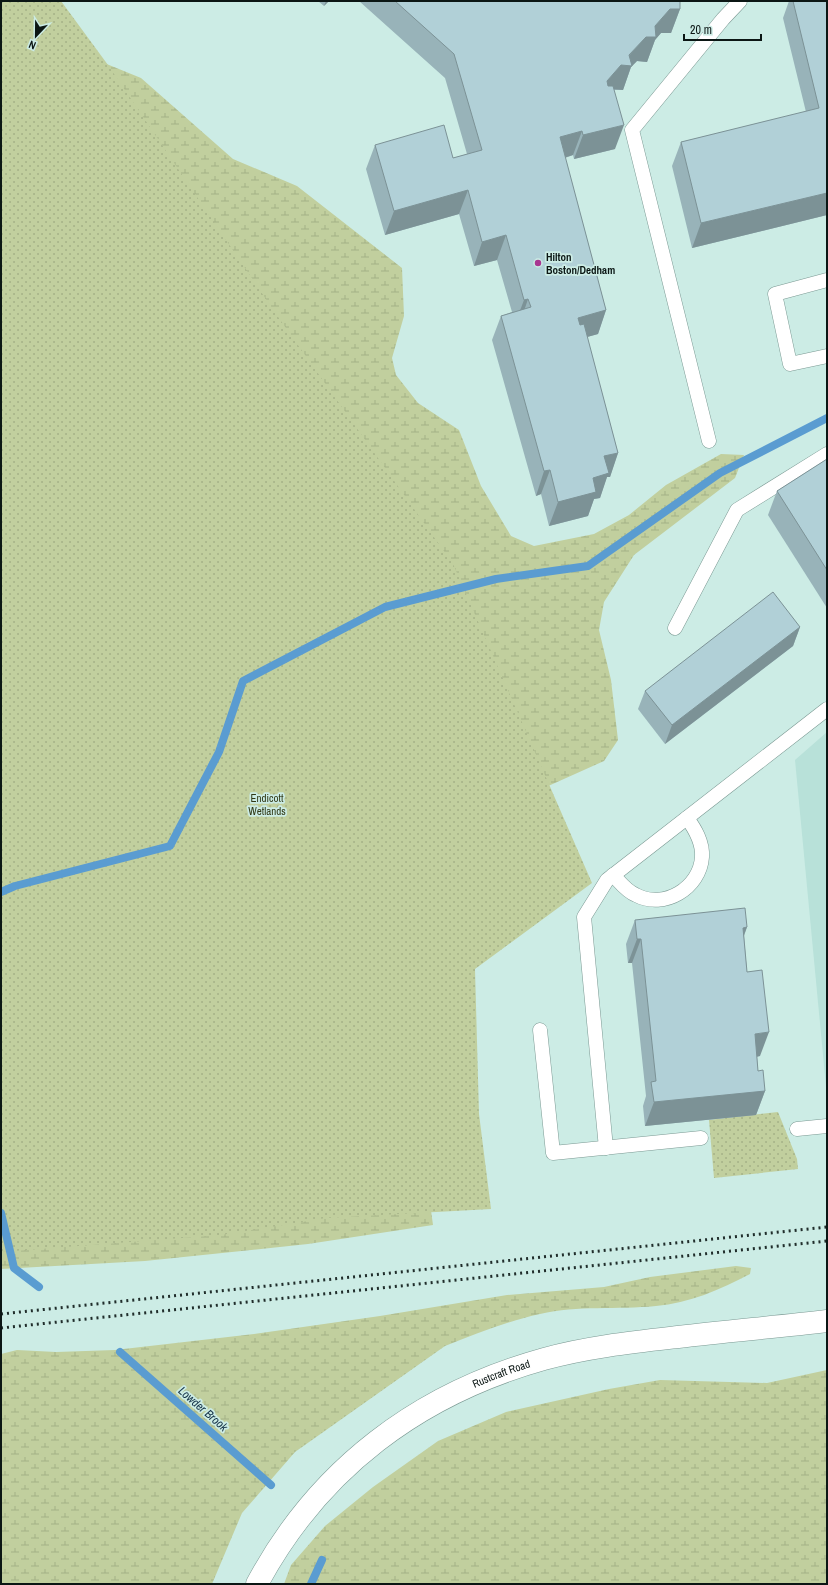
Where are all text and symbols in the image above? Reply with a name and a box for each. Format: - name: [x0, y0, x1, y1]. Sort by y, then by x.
- north arrow: [16, 16, 56, 56]
- scale bar: [684, 16, 761, 42]
- text: 20 m: [690, 22, 712, 38]
- text: N: [27, 38, 38, 53]
- place label: Hilton Boston/Dedham: [546, 250, 615, 277]
- marker: Hilton Boston/Dedham: [533, 258, 543, 268]
- park label: Endicott Wetlands: [248, 791, 286, 818]
- street label: Rustcraft Road: [470, 1357, 532, 1391]
- water label: Lowder Brook: [175, 1383, 232, 1436]

